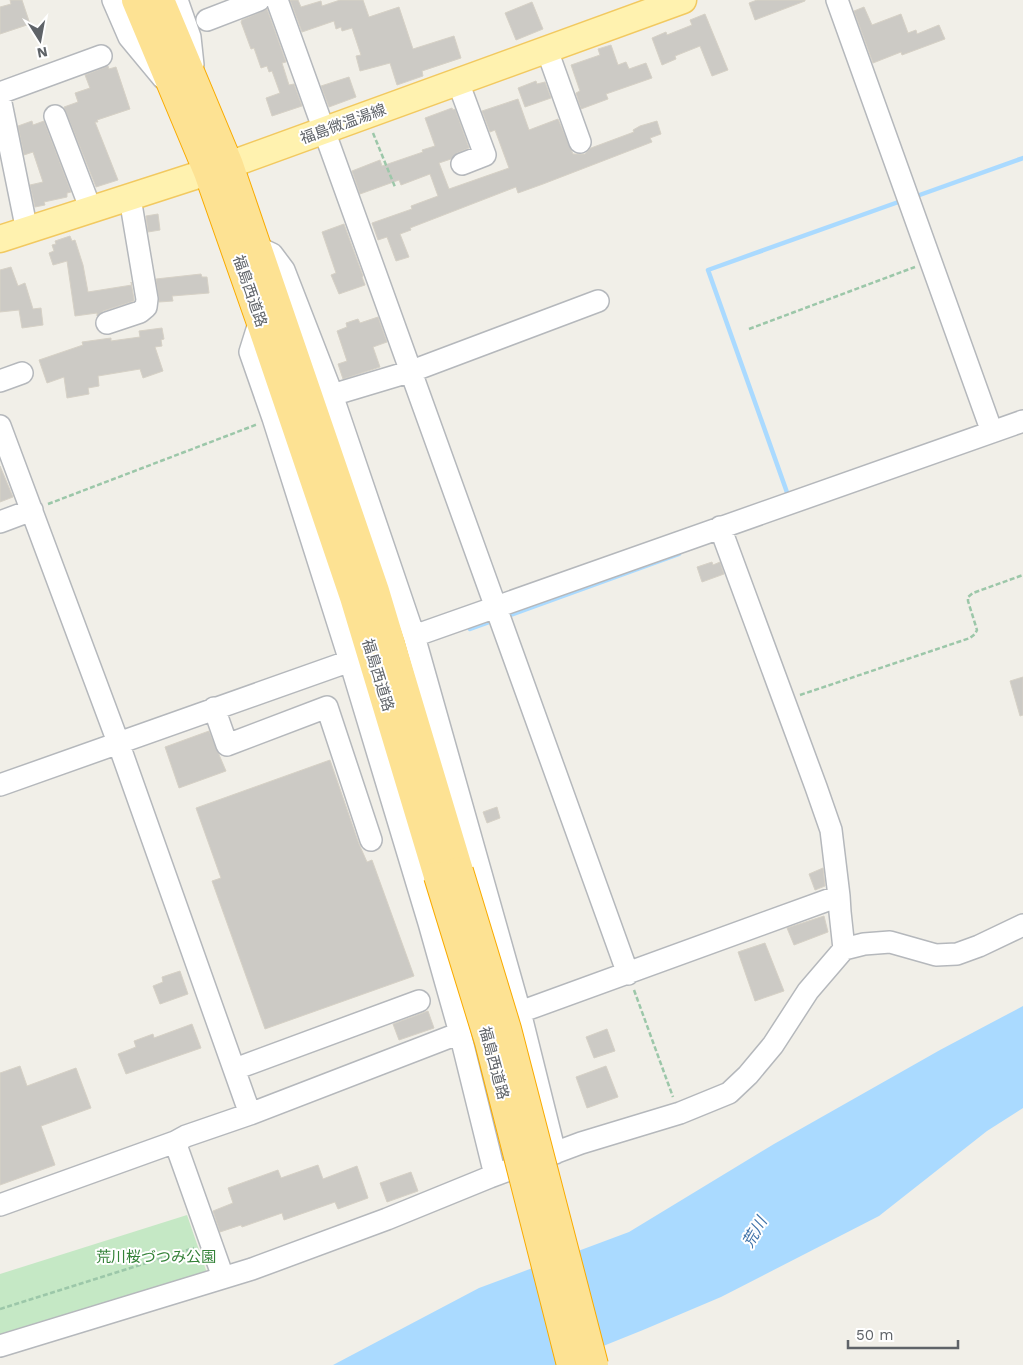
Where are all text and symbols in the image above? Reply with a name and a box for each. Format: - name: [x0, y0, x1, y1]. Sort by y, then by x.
- north arrow: [15, 15, 65, 65]
- text: N: [36, 44, 49, 62]
- street label: 福島微温湯線: [298, 100, 388, 148]
- street label: 福島西道路: [229, 253, 271, 329]
- street label: 福島西道路: [358, 636, 398, 714]
- street label: 福島西道路: [476, 1024, 512, 1102]
- water label: 荒川: [738, 1212, 772, 1251]
- park label: 荒川桜づつみ公園: [96, 1248, 216, 1266]
- scale bar: [848, 1318, 958, 1350]
- text: 50 m: [856, 1326, 893, 1344]

